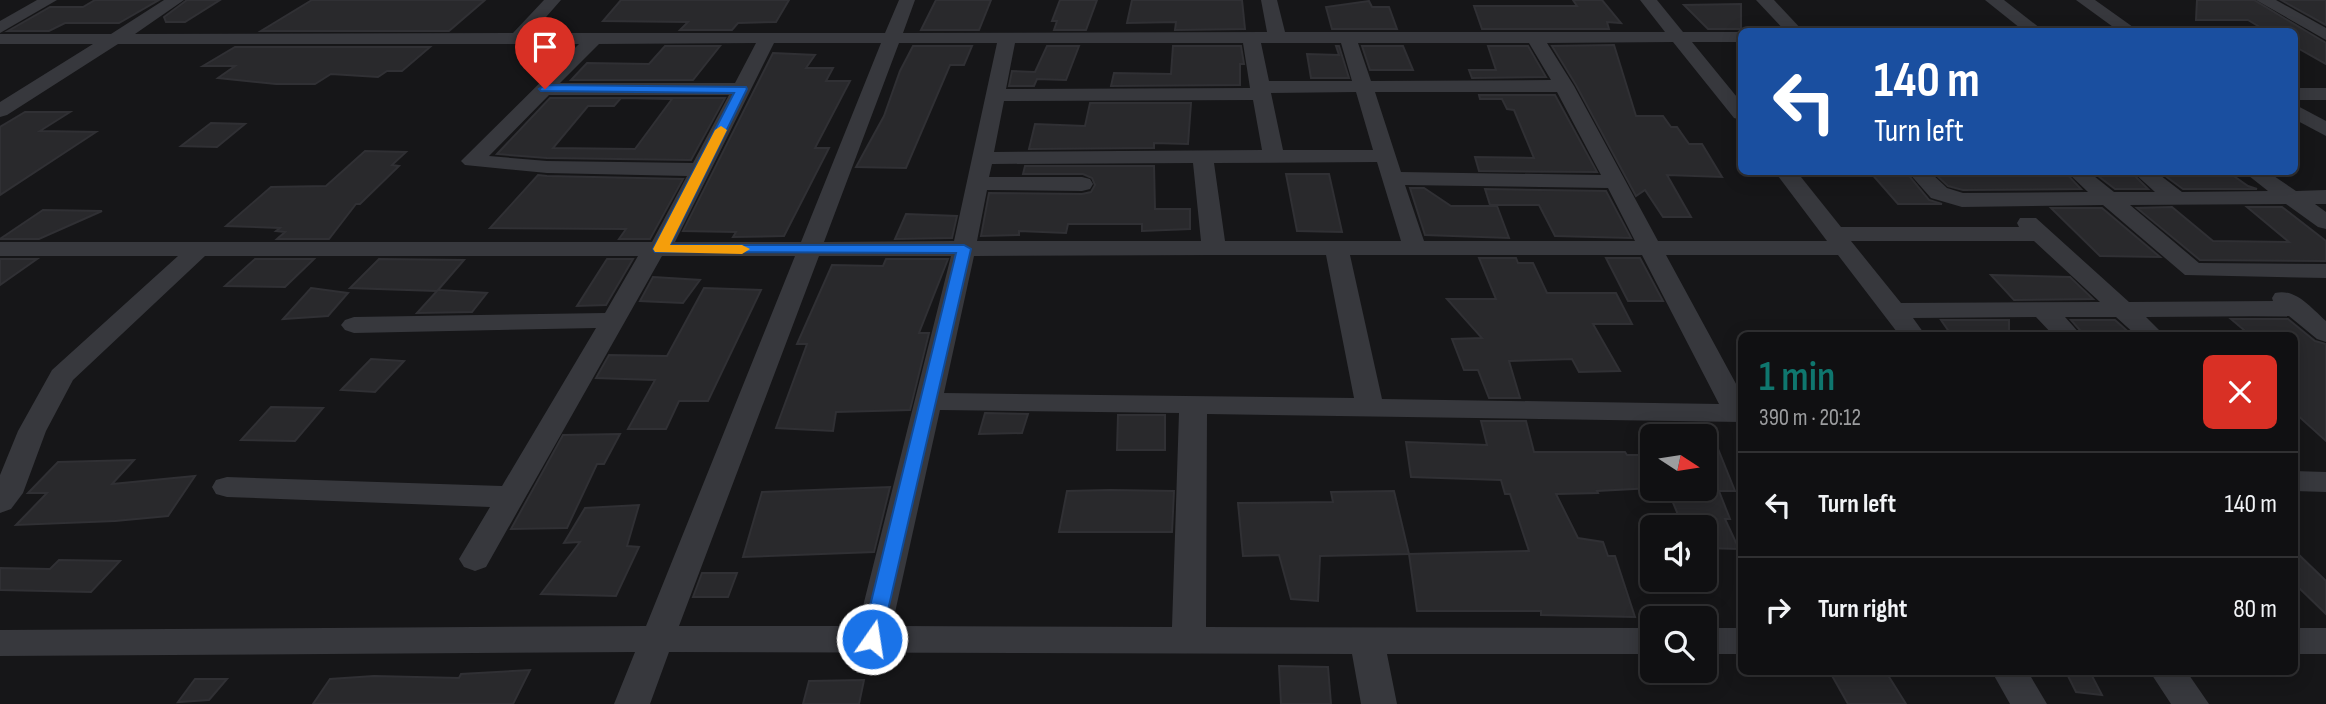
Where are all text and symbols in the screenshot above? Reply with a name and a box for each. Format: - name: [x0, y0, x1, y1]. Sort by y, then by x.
- pin: [515, 17, 575, 89]
- icon: arrive: [526, 28, 564, 66]
- text: 140 m: [1874, 52, 1980, 111]
- icon: left: [1759, 56, 1850, 147]
- text: Turn left: [1874, 112, 1964, 151]
- text: 1 min: [1759, 352, 1835, 403]
- button: close: [2203, 355, 2277, 429]
- text: 390 m · 20:12: [1759, 404, 1861, 432]
- north arrow: [1640, 424, 1717, 500]
- map controls: [1640, 424, 1717, 683]
- icon: left: [1759, 486, 1797, 524]
- text: Turn left: [1818, 489, 1896, 520]
- text: 140 m: [2225, 489, 2277, 520]
- button: sound: [1640, 515, 1717, 592]
- icon: right: [1759, 591, 1797, 629]
- text: Turn right: [1818, 594, 1907, 625]
- text: 80 m: [2233, 594, 2277, 625]
- position arrow: [835, 602, 909, 676]
- button: search: [1640, 606, 1717, 683]

